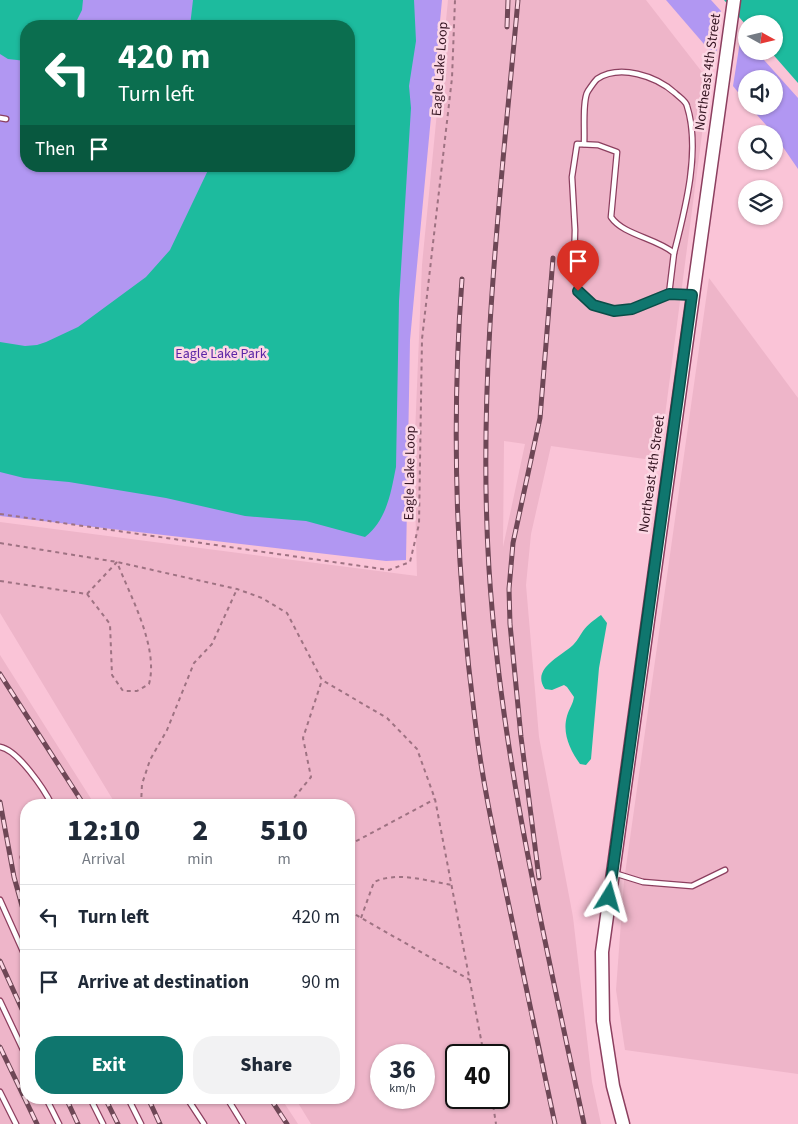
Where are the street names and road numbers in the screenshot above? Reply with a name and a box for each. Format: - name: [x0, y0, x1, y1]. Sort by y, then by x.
- street label: Northeast 4th Street: [690, 12, 726, 132]
- street label: Eagle Lake Loop: [427, 21, 453, 117]
- street label: Northeast 4th Street: [634, 414, 670, 534]
- street label: Eagle Lake Loop: [399, 425, 421, 521]

